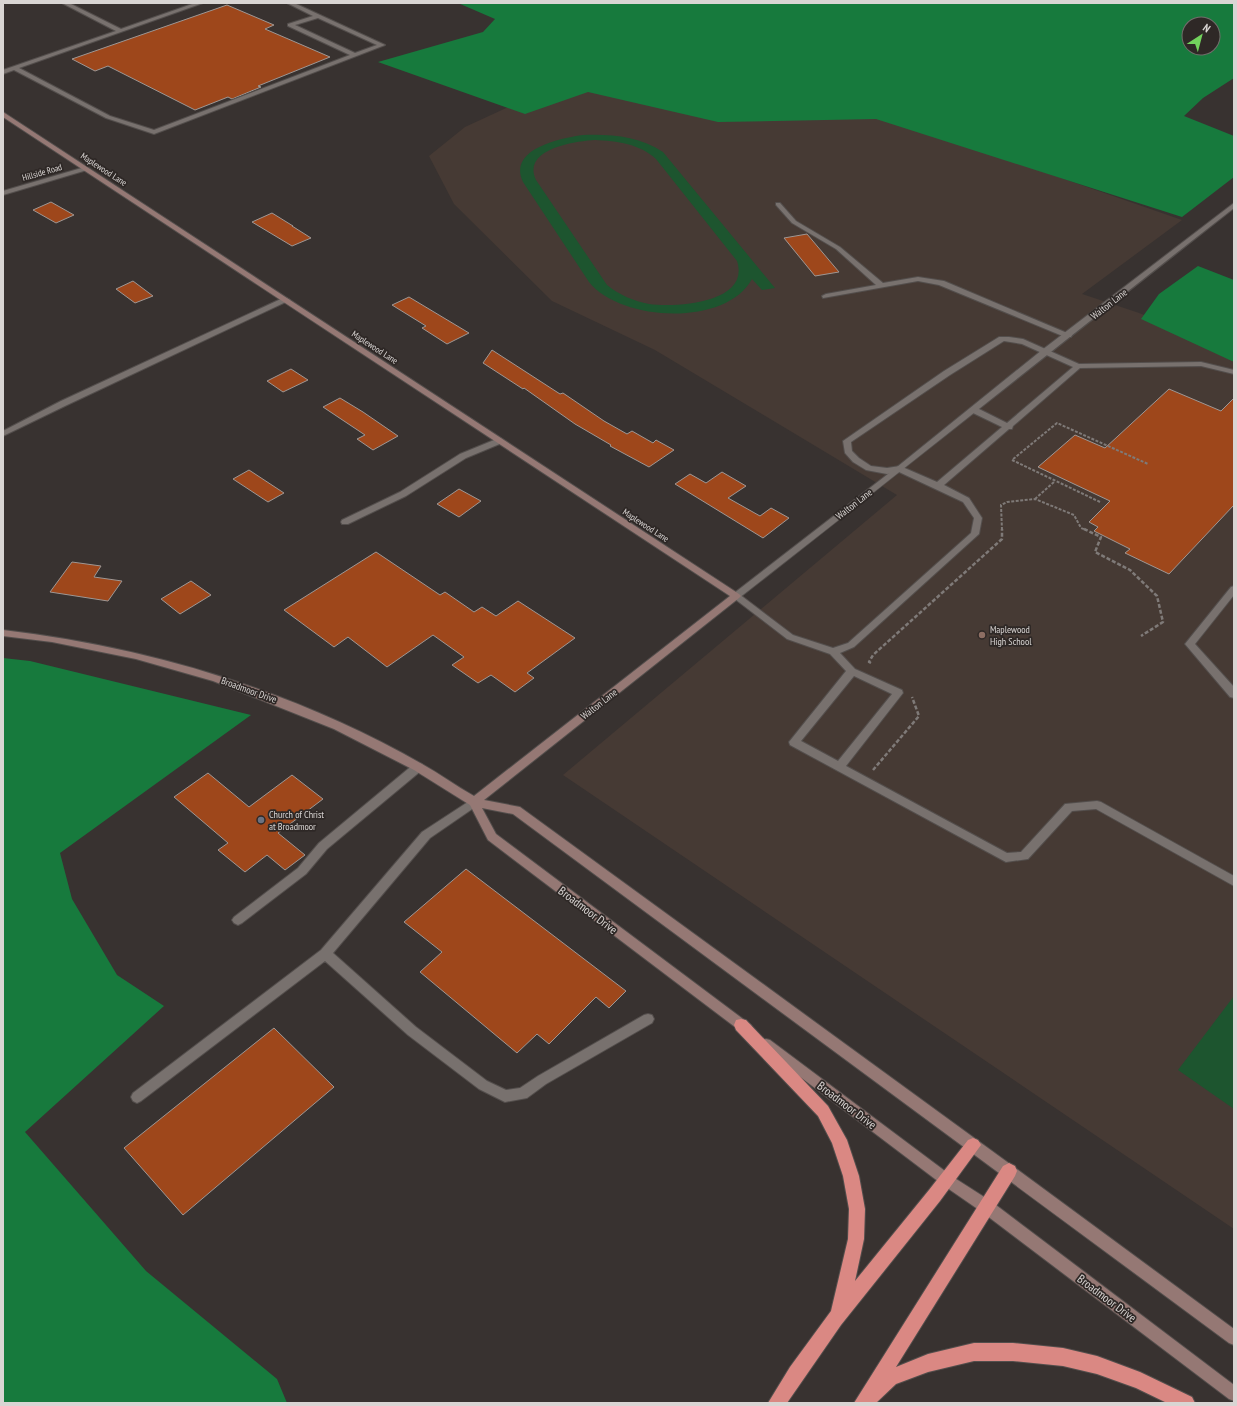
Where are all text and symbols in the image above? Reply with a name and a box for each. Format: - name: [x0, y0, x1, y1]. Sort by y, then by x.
- north arrow: [1181, 16, 1221, 56]
- text: N: [1200, 20, 1213, 35]
- street label: Maplewood Lane: [79, 150, 129, 188]
- street label: Hillside Road: [21, 161, 63, 183]
- street label: Walton Lane: [1088, 286, 1130, 322]
- street label: Maplewood Lane: [350, 328, 400, 366]
- street label: Walton Lane: [833, 486, 875, 522]
- street label: Maplewood Lane: [621, 506, 671, 544]
- place label: Maplewood High School: [990, 623, 1032, 648]
- marker: Maplewood High School: [977, 630, 987, 640]
- street label: Broadmoor Drive: [219, 674, 279, 706]
- street label: Walton Lane: [578, 686, 620, 722]
- place label: Church of Christ at Broadmoor: [269, 808, 324, 833]
- marker: Church of Christ at Broadmoor: [256, 815, 266, 825]
- street label: Broadmoor Drive: [556, 883, 620, 937]
- street label: Broadmoor Drive: [815, 1078, 879, 1132]
- street label: Broadmoor Drive: [1075, 1271, 1139, 1325]

